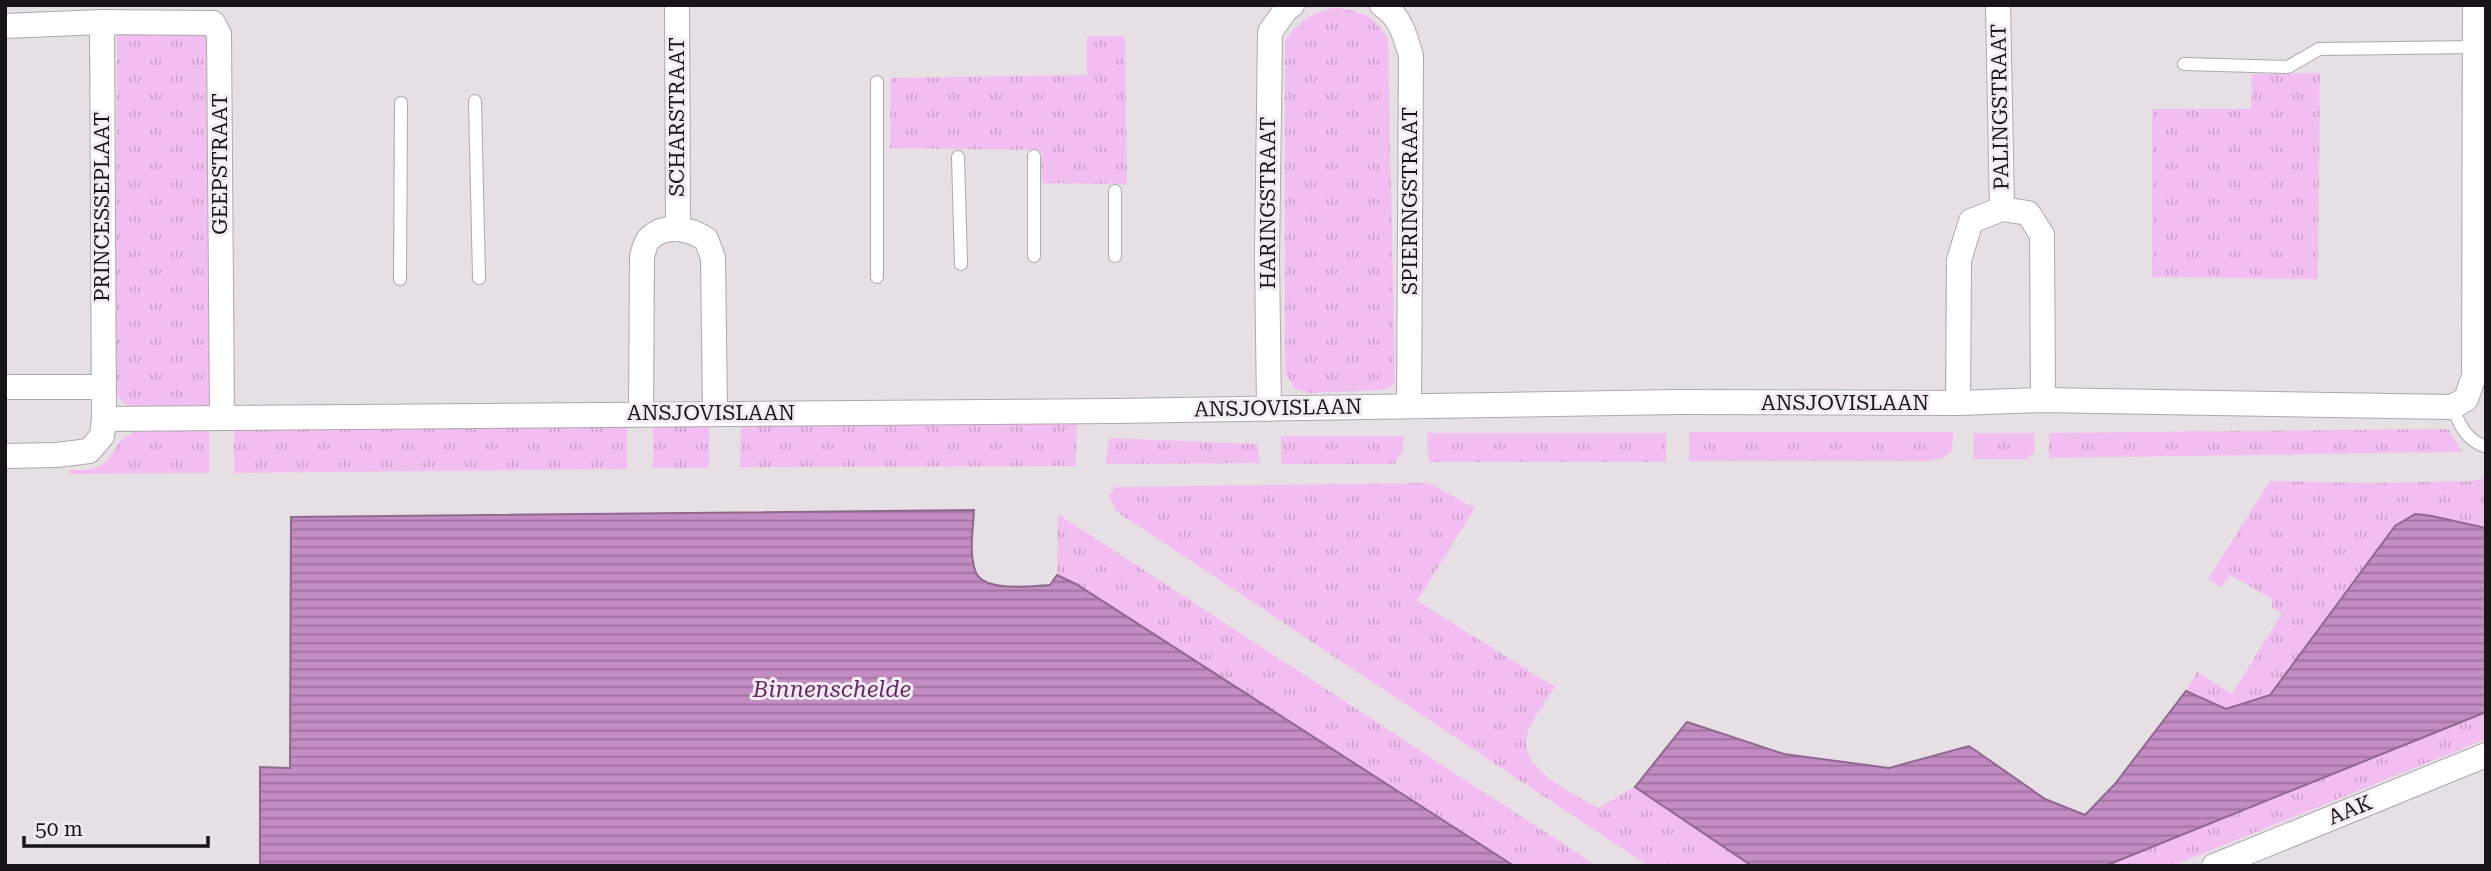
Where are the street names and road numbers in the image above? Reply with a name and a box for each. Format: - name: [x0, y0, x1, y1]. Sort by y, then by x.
- street label: PALINGSTRAAT: [1987, 24, 2013, 190]
- street label: SCHARSTRAAT: [665, 37, 689, 197]
- street label: GEEPSTRAAT: [208, 93, 232, 235]
- street label: SPIERINGSTRAAT: [1398, 107, 1422, 295]
- street label: PRINCESSEPLAAT: [90, 112, 114, 302]
- street label: HARINGSTRAAT: [1256, 117, 1280, 289]
- street label: ANSJOVISLAAN: [1761, 391, 1929, 415]
- street label: ANSJOVISLAAN: [1194, 395, 1362, 421]
- street label: ANSJOVISLAAN: [627, 401, 795, 425]
- street label: AAK: [2325, 790, 2375, 830]

